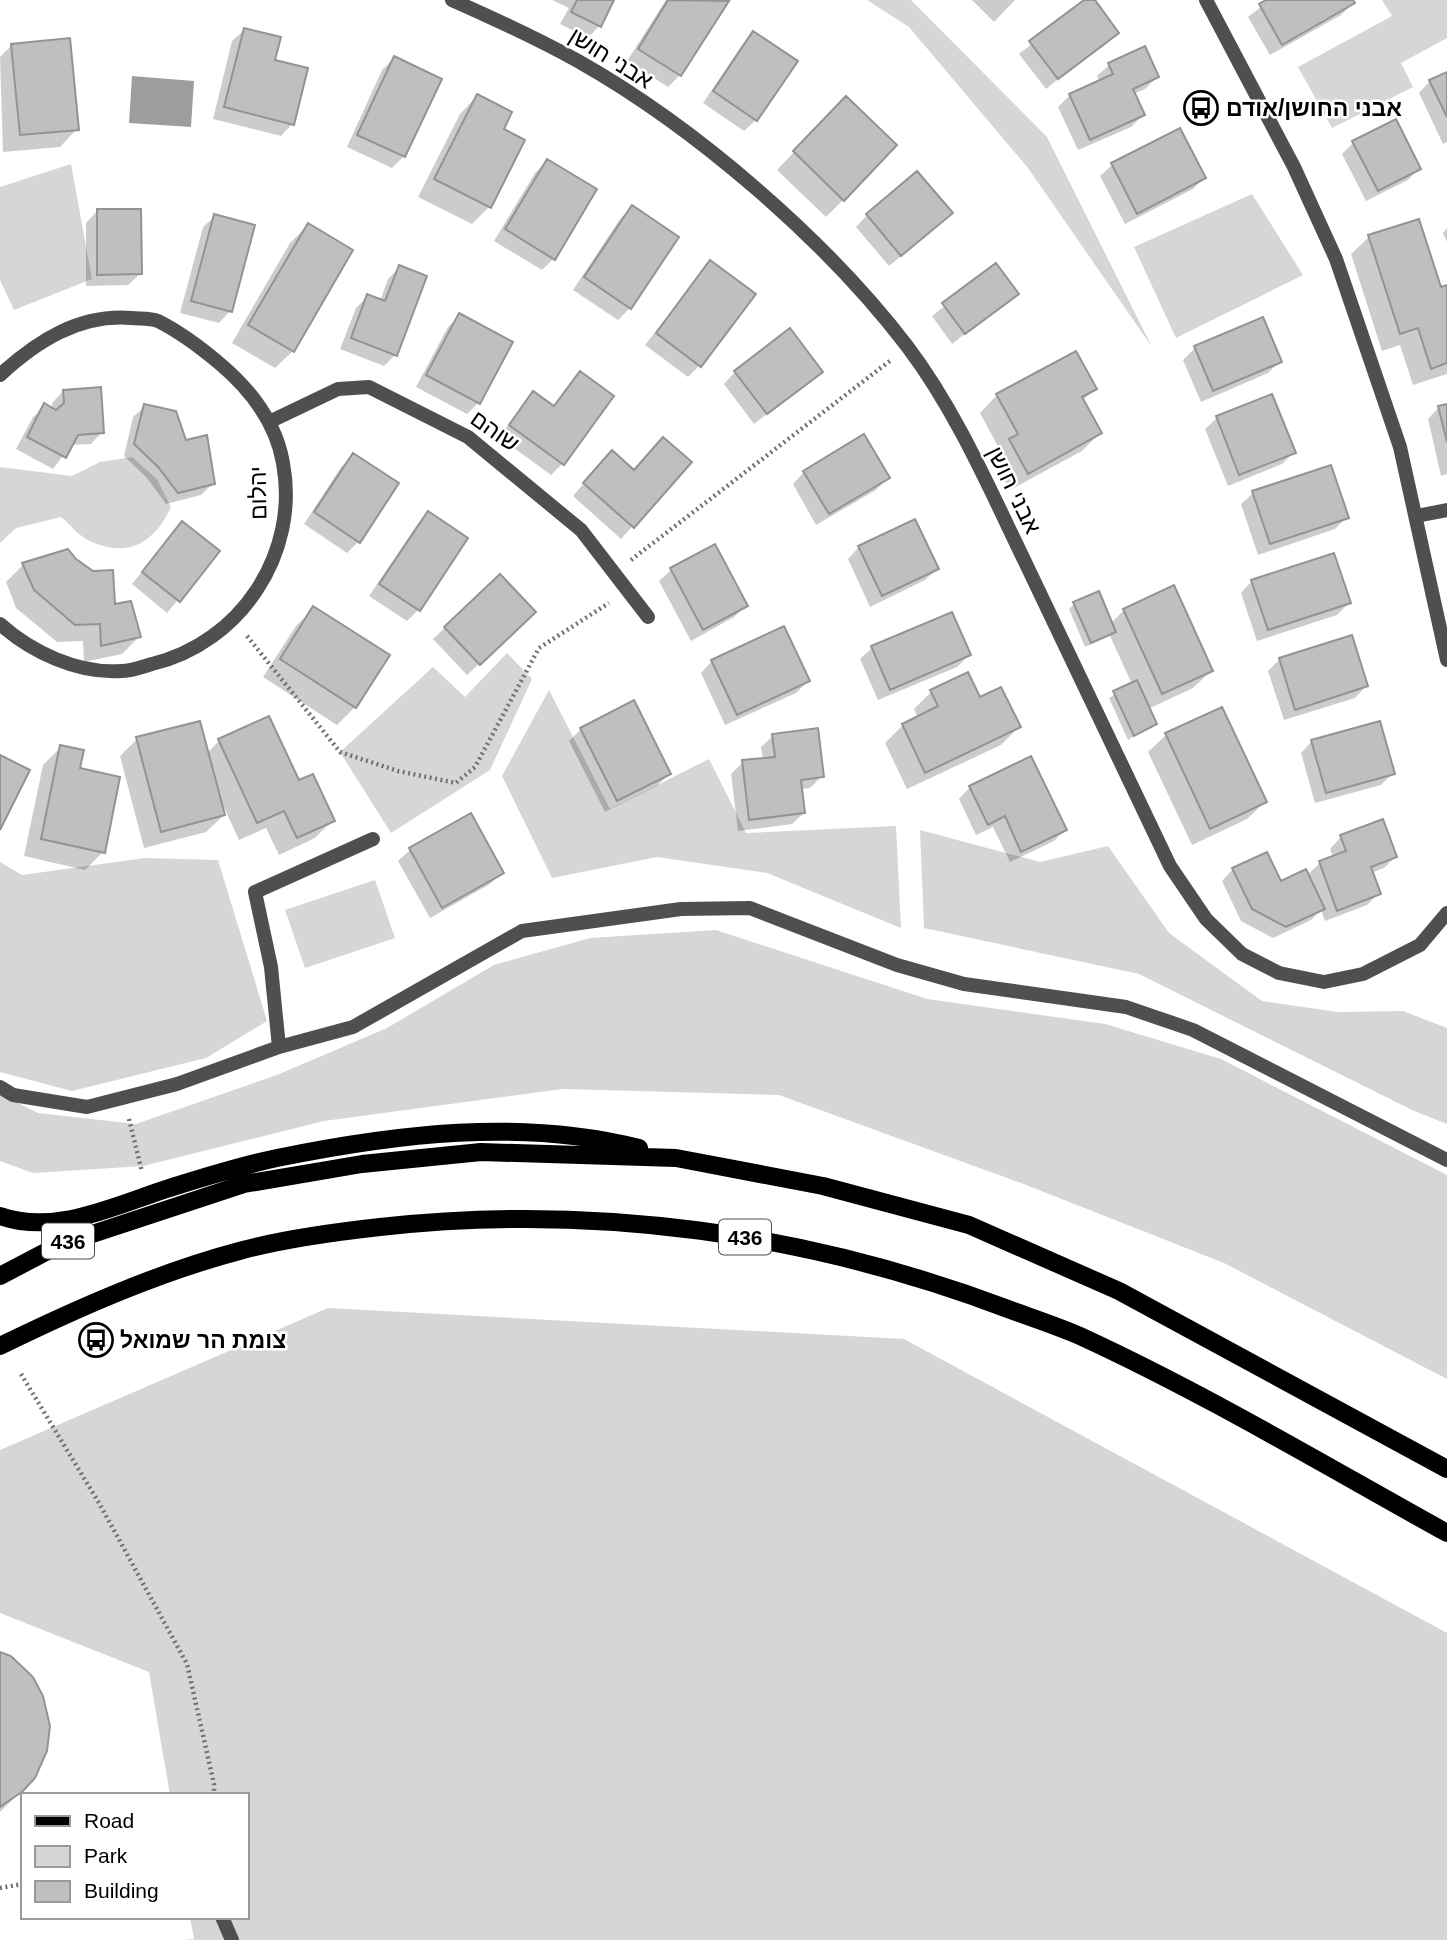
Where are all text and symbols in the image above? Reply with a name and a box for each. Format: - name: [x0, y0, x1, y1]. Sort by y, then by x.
- street label: אבני חושן: [565, 22, 658, 94]
- bus stop icon: אבני החושן/אודם: [1182, 89, 1220, 127]
- place label: אבני החושן/אודם: [1226, 95, 1402, 121]
- street label: שוהם: [466, 405, 524, 457]
- street label: אבני חושן: [982, 442, 1046, 538]
- street label: יהלום: [245, 466, 271, 520]
- road number: 436: [719, 1220, 771, 1254]
- road number: 436: [42, 1224, 94, 1258]
- bus stop icon: צומת הר שמואל: [77, 1321, 115, 1359]
- place label: צומת הר שמואל: [120, 1327, 286, 1353]
- legend: [21, 1793, 248, 1919]
- text: Road: [84, 1809, 134, 1832]
- text: Park: [84, 1844, 128, 1867]
- text: Building: [84, 1879, 159, 1902]

